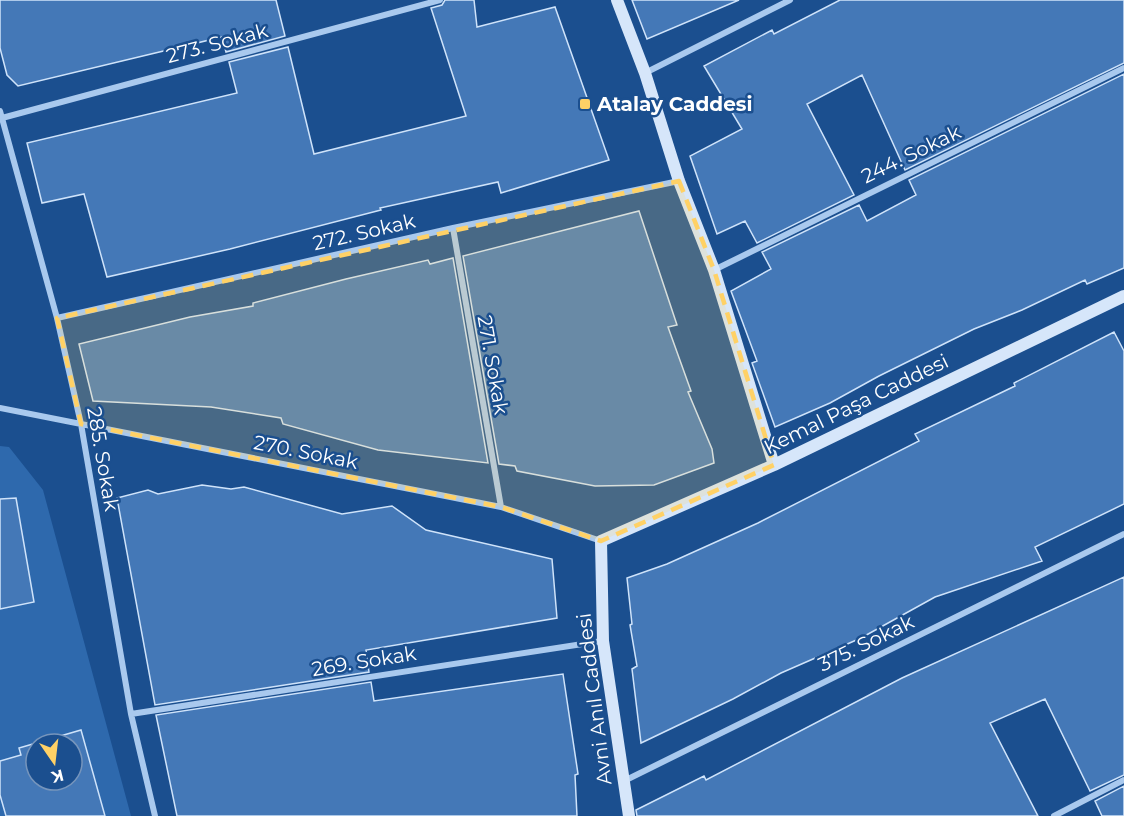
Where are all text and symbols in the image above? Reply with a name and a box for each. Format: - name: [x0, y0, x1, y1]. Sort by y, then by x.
- street label: 273. Sokak: [164, 18, 270, 68]
- place label: Atalay Caddesi: [596, 92, 752, 116]
- marker: Atalay Caddesi: [578, 97, 592, 111]
- street label: 244. Sokak: [857, 120, 965, 188]
- street label: 272. Sokak: [310, 209, 418, 255]
- street label: 271. Sokak: [472, 313, 514, 417]
- street label: Kemal Paşa Caddesi: [760, 349, 952, 459]
- street label: 285. Sokak: [82, 405, 124, 513]
- street label: 270. Sokak: [252, 430, 360, 474]
- street label: 375. Sokak: [814, 609, 918, 676]
- street label: Avni Anıl Caddesi: [572, 612, 616, 786]
- street label: 269. Sokak: [310, 641, 418, 681]
- north arrow: [24, 732, 84, 792]
- text: K: [48, 765, 66, 787]

